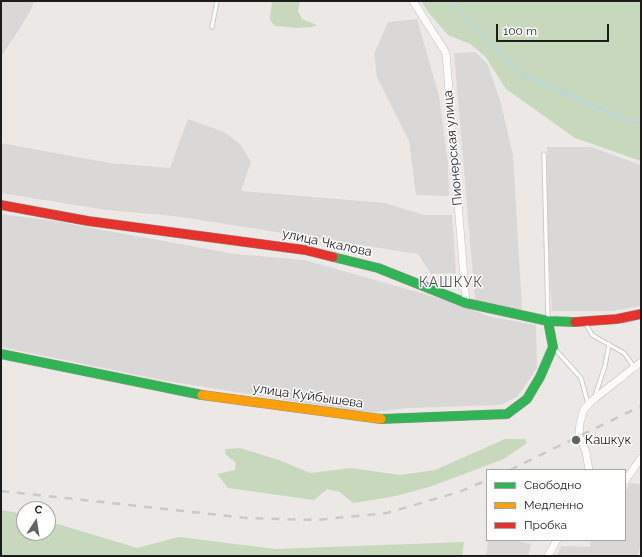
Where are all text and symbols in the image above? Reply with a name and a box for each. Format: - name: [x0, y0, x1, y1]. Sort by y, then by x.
- scale bar: [498, 16, 611, 42]
- text: 100 m: [503, 24, 537, 38]
- street label: Пионерская улица: [440, 90, 466, 206]
- street label: улица Чкалова: [281, 226, 373, 260]
- district label: КАШКУК: [419, 275, 483, 291]
- street label: улица Куйбышева: [252, 381, 364, 411]
- place label: Кашкук: [585, 432, 631, 448]
- marker: Кашкук: [570, 434, 582, 446]
- legend: [486, 469, 626, 541]
- text: Свободно: [524, 478, 581, 492]
- text: Медленно: [524, 498, 583, 512]
- north arrow: [16, 501, 56, 541]
- text: С: [33, 503, 43, 517]
- text: Пробка: [524, 518, 567, 532]

